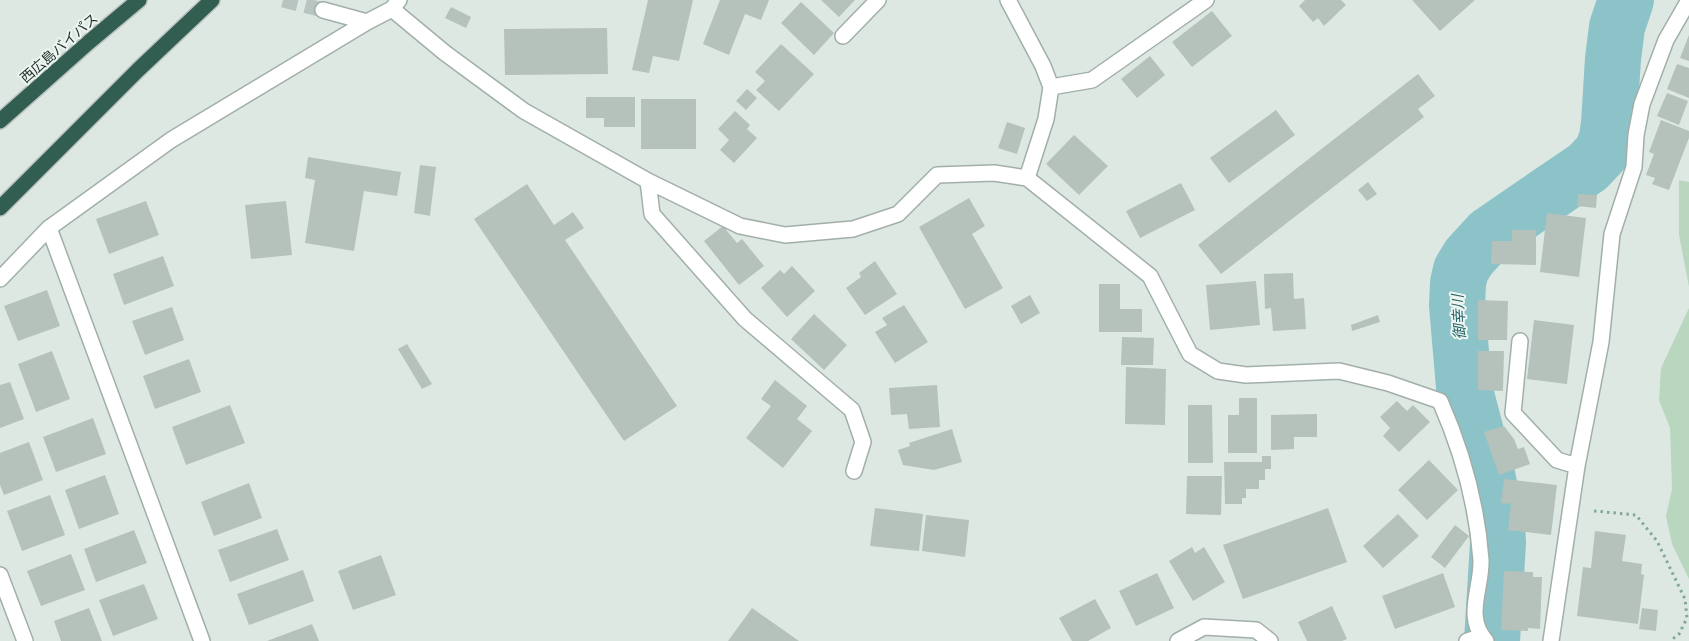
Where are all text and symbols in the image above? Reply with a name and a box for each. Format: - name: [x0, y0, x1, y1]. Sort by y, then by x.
- street label: 西広島バイパス: [17, 10, 102, 87]
- water label: 御幸川: [1449, 292, 1469, 340]

